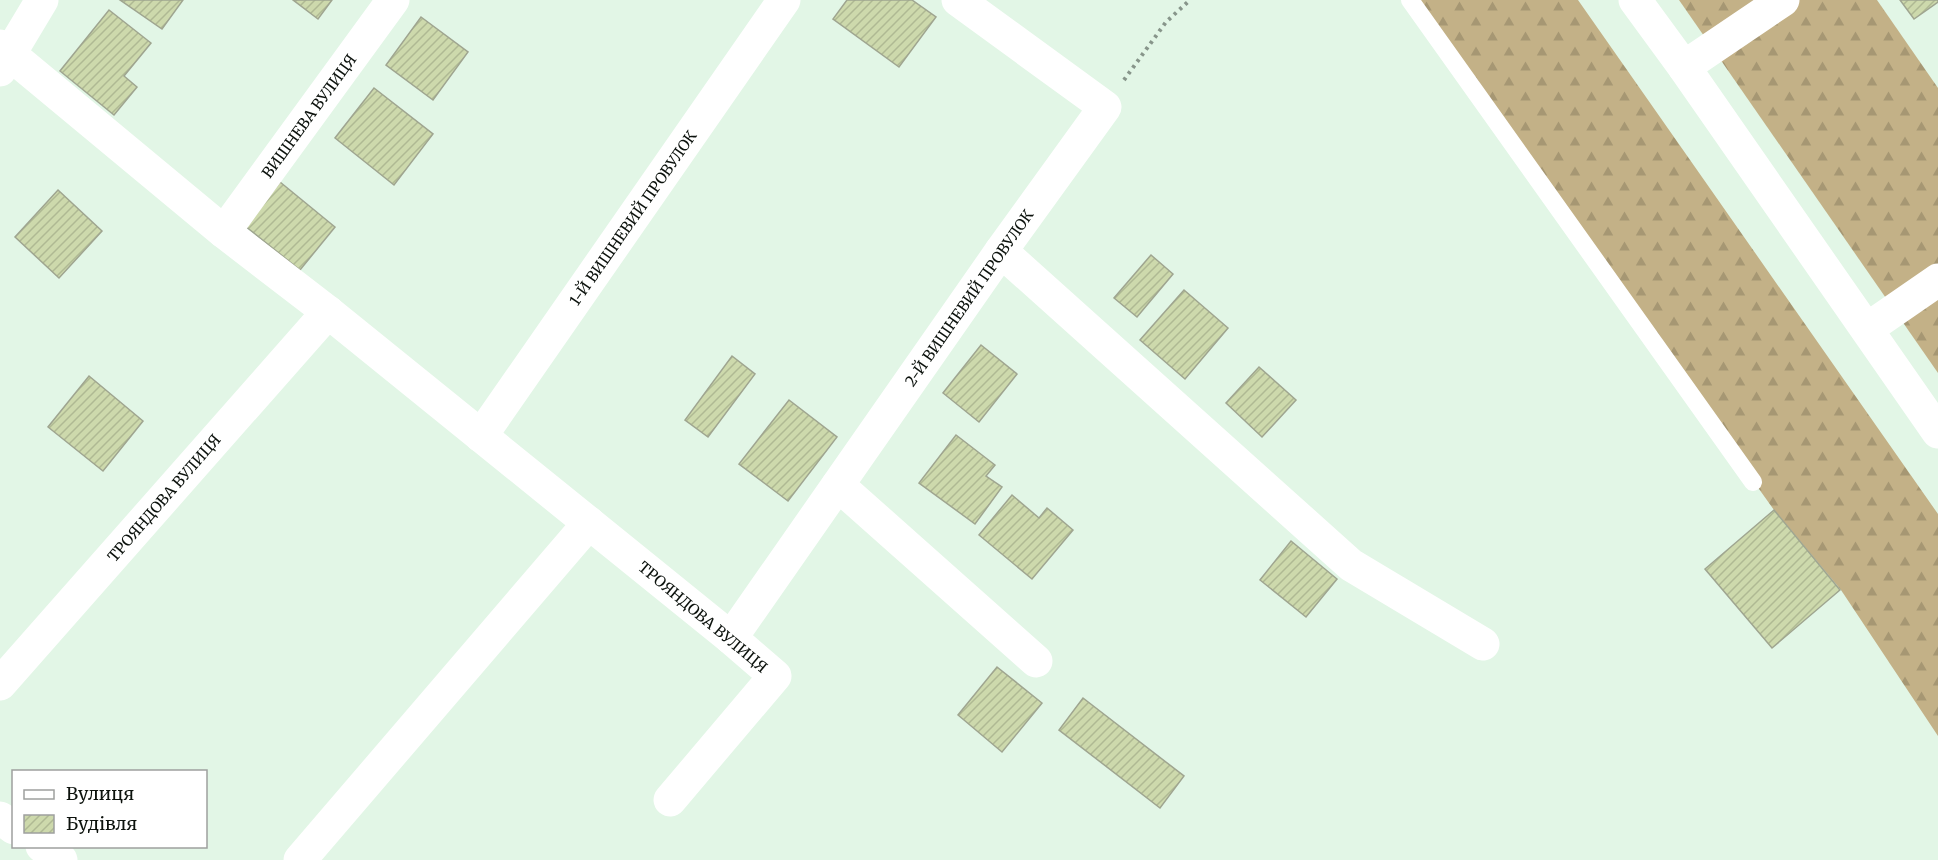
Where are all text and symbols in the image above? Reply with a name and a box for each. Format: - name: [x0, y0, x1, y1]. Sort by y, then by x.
- street label: ВИШНЕВА ВУЛИЦЯ: [258, 50, 360, 182]
- street label: 1-Й ВИШНЕВИЙ ПРОВУЛОК: [564, 126, 701, 309]
- street label: 2-Й ВИШНЕВИЙ ПРОВУЛОК: [900, 205, 1038, 390]
- street label: ТРОЯНДОВА ВУЛИЦЯ: [103, 430, 225, 566]
- street label: ТРОЯНДОВА ВУЛИЦЯ: [634, 557, 772, 677]
- legend: [12, 770, 207, 848]
- text: Вулиця: [66, 782, 134, 805]
- text: Будівля: [66, 812, 137, 835]

